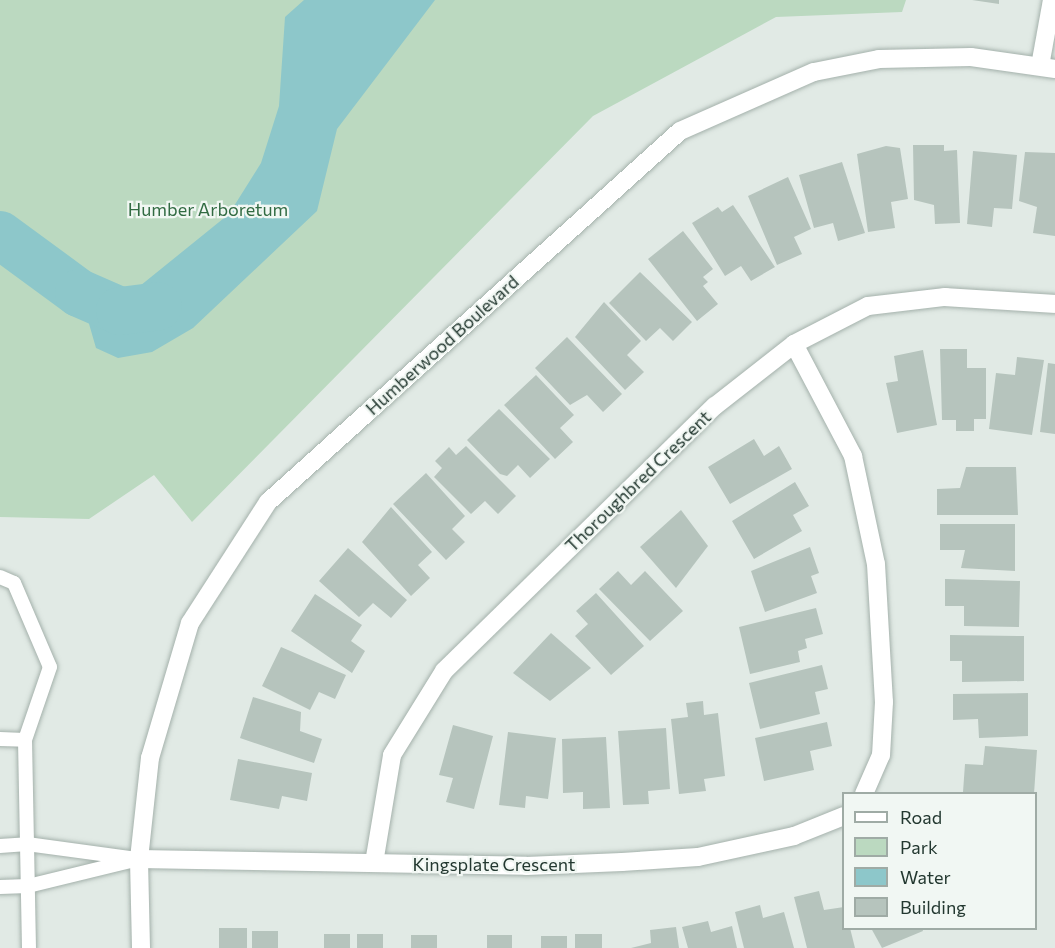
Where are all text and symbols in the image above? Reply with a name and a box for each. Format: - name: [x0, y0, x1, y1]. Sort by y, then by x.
- park label: Humber Arboretum: [128, 198, 288, 220]
- street label: Humberwood Boulevard: [361, 271, 523, 419]
- street label: Thoroughbred Crescent: [561, 406, 715, 556]
- legend: [842, 792, 1037, 930]
- text: Road: [900, 806, 942, 828]
- text: Park: [900, 836, 938, 858]
- street label: Kingsplate Crescent: [413, 853, 575, 875]
- text: Water: [900, 866, 951, 888]
- text: Building: [900, 896, 966, 918]

